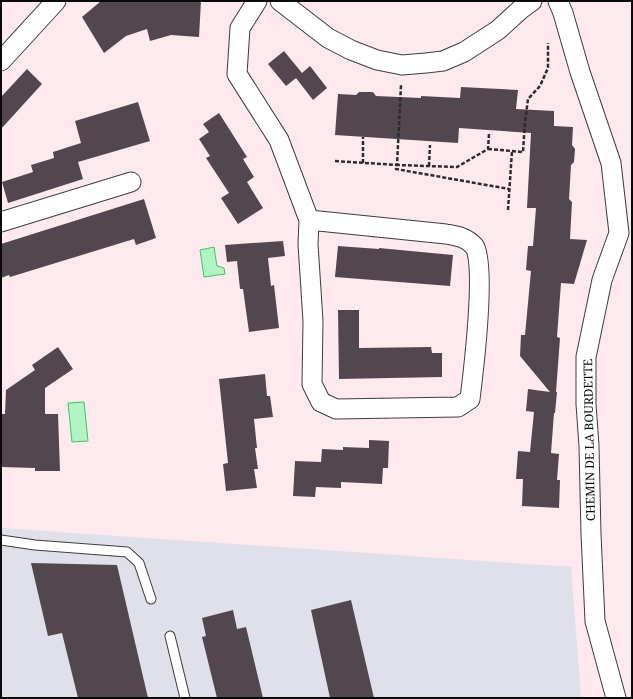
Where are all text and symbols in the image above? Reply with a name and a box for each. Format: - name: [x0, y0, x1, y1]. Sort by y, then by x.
- street label: CHEMIN DE LA BOURDETTE: [579, 359, 599, 521]

